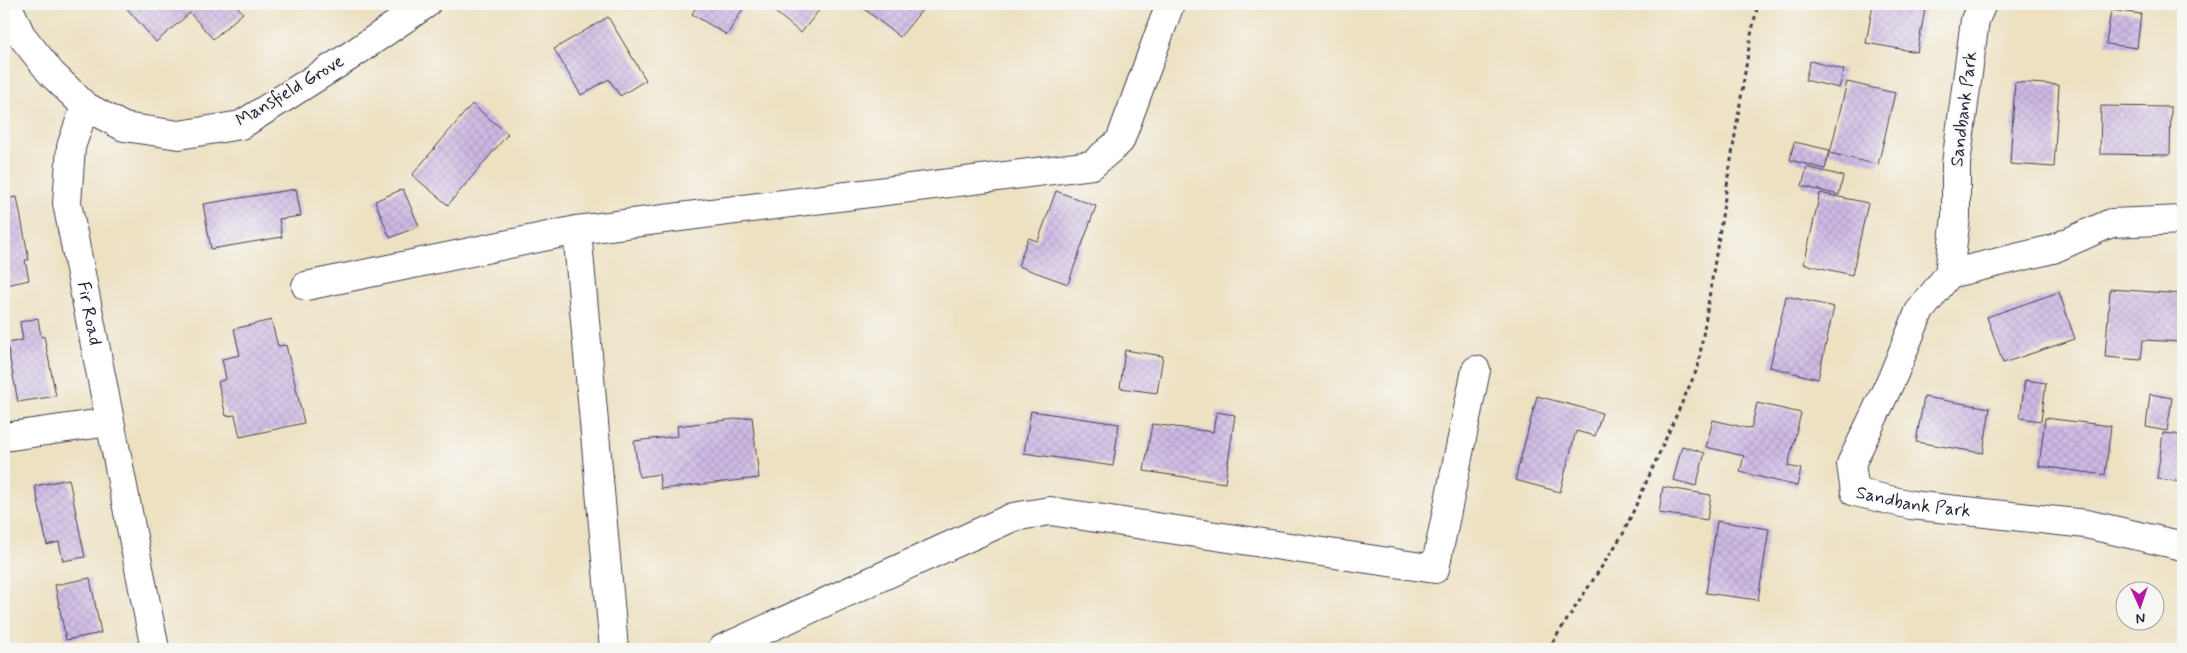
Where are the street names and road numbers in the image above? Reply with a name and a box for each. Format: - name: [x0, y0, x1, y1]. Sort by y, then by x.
- street label: Mansfield Grove: [232, 49, 349, 133]
- street label: Sandbank Park: [1945, 50, 1983, 168]
- street label: Fir Road: [71, 279, 107, 347]
- street label: Sandbank Park: [1854, 481, 1972, 523]

